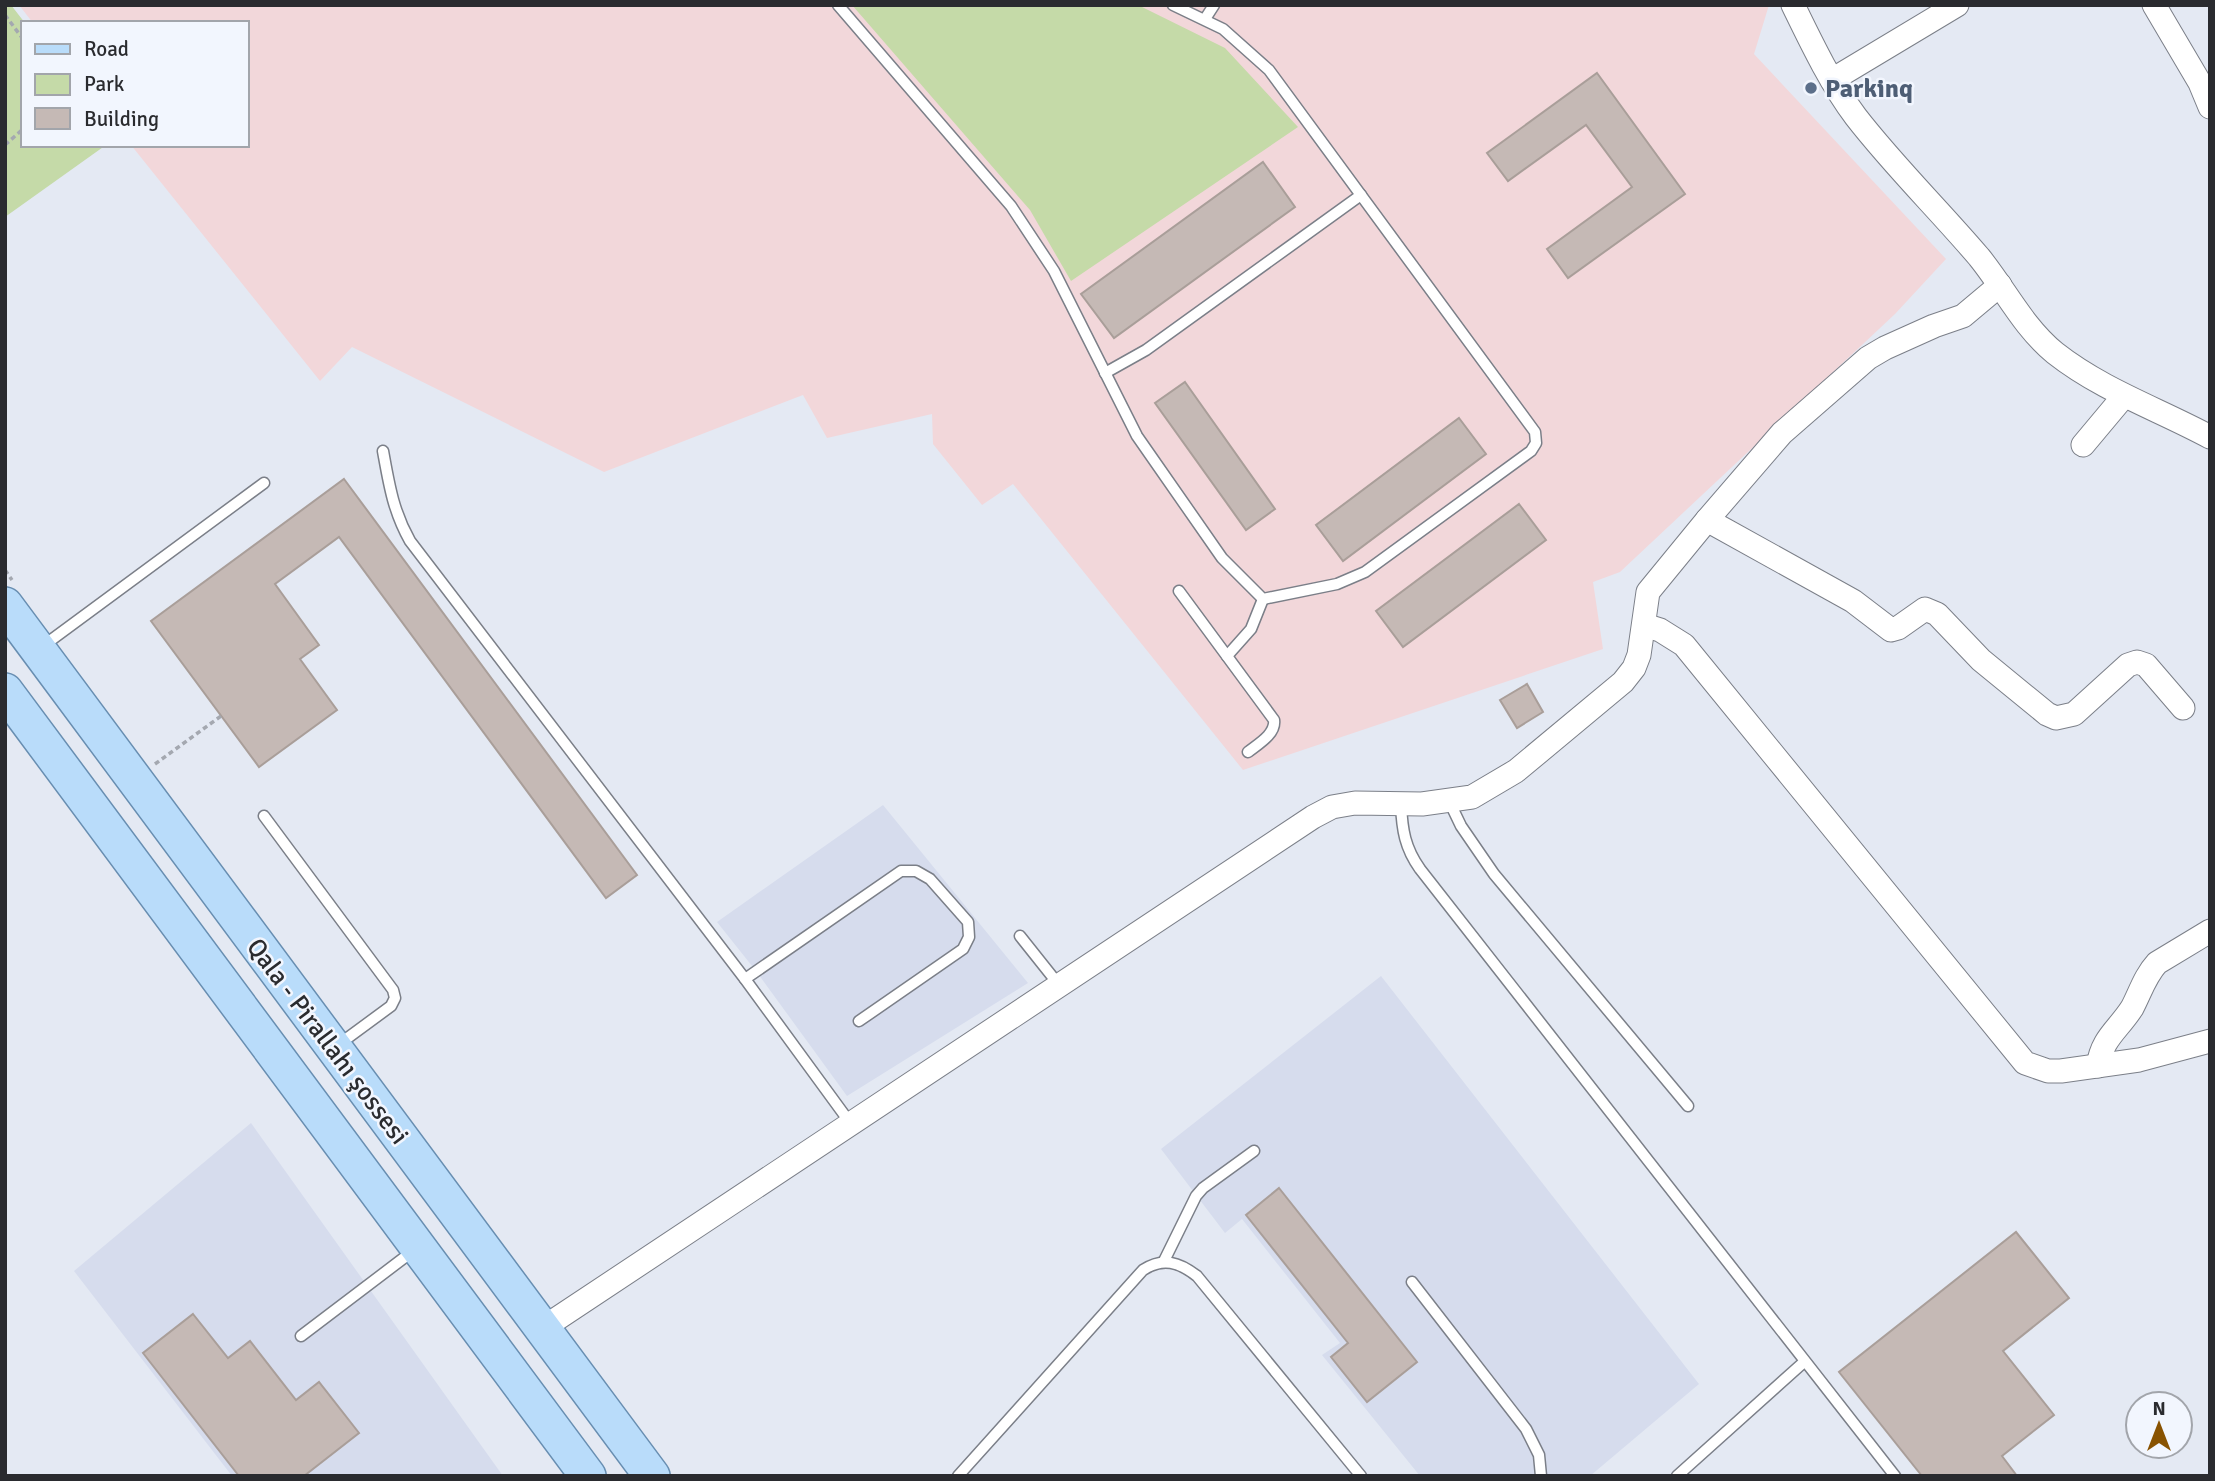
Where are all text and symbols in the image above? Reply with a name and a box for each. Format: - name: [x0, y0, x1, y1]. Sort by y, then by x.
- legend: [21, 21, 248, 147]
- text: Road: [84, 36, 129, 62]
- text: Park: [84, 71, 125, 97]
- place label: Parkinq: [1825, 73, 1913, 105]
- marker: Parkinq: [1803, 80, 1819, 96]
- text: Building: [84, 106, 159, 132]
- street label: Qala - Pirallahı şossesi: [239, 932, 415, 1151]
- north arrow: [2124, 1390, 2194, 1460]
- text: N: [2152, 1397, 2166, 1421]

